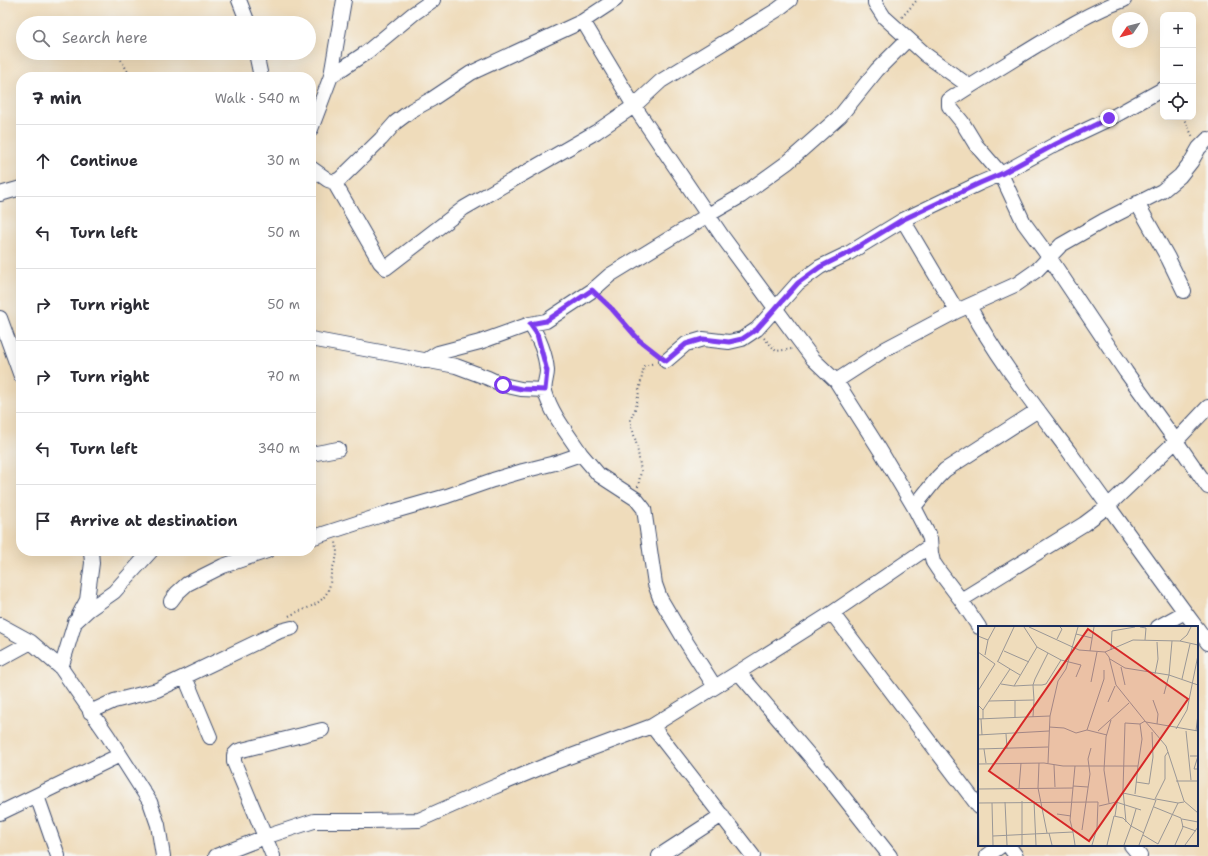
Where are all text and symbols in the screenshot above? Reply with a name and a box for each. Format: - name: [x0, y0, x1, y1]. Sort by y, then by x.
- north arrow: [1112, 12, 1148, 48]
- map controls: [1160, 12, 1196, 120]
- button: +: [1160, 12, 1196, 48]
- search box: [16, 16, 316, 60]
- icon: search: [30, 27, 52, 49]
- text: Search here: [62, 28, 148, 48]
- button: −: [1160, 48, 1196, 84]
- button: locate: [1160, 84, 1196, 120]
- text: 7 min: [32, 87, 82, 109]
- text: Walk · 540 m: [215, 90, 300, 107]
- route end: [1100, 109, 1118, 127]
- icon: ahead: [32, 150, 54, 172]
- text: Continue: [70, 151, 138, 171]
- text: 30 m: [266, 152, 300, 169]
- icon: left: [32, 222, 54, 244]
- text: Turn left: [70, 223, 138, 243]
- text: 50 m: [267, 224, 300, 241]
- icon: right: [32, 294, 54, 316]
- text: Turn right: [70, 295, 150, 315]
- text: 50 m: [267, 296, 300, 313]
- icon: right: [32, 366, 54, 388]
- text: Turn right: [70, 367, 150, 387]
- text: 70 m: [266, 368, 300, 385]
- route start: [494, 376, 512, 394]
- icon: left: [32, 438, 54, 460]
- text: Turn left: [70, 439, 138, 459]
- text: 340 m: [258, 440, 300, 457]
- icon: arrive: [32, 510, 54, 532]
- text: Arrive at destination: [70, 511, 238, 531]
- inset map: [978, 626, 1198, 846]

